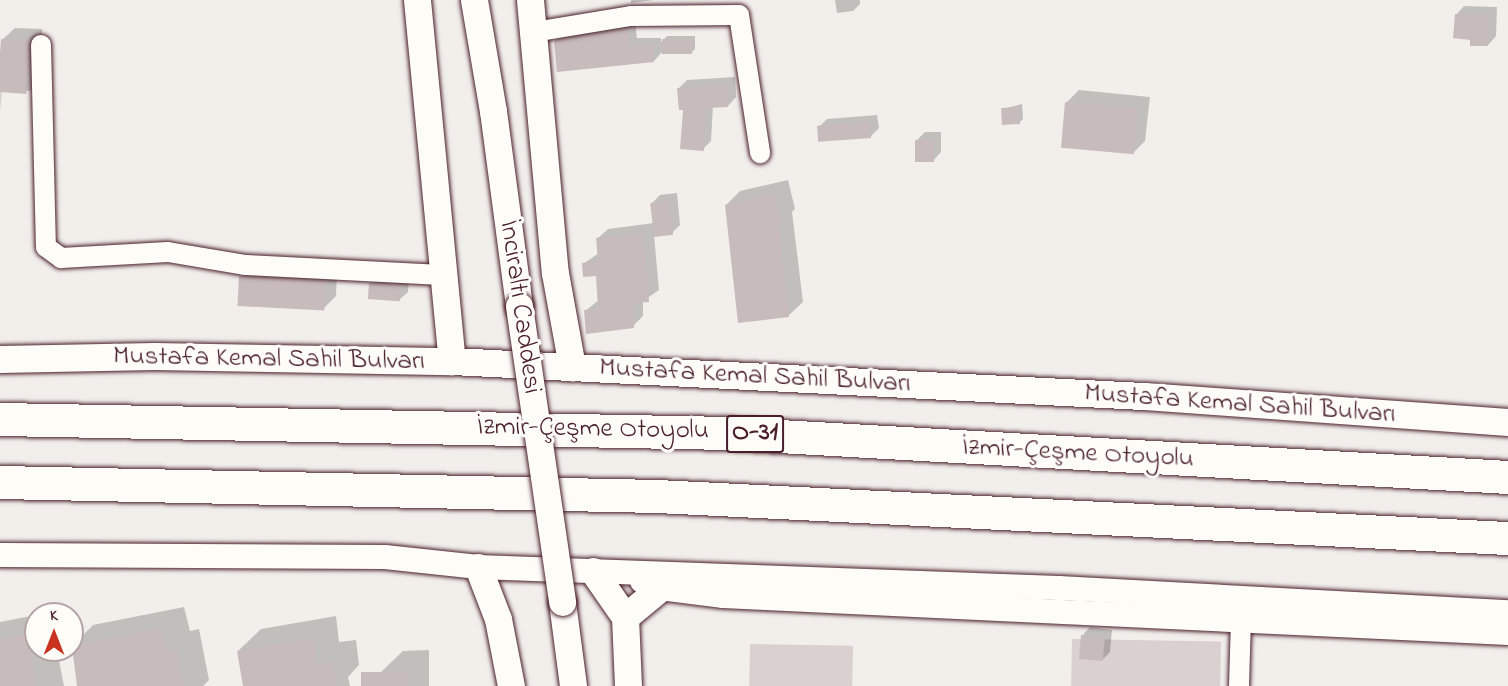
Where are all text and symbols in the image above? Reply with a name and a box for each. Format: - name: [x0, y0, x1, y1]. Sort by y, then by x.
- street label: İnciraltı Caddesi: [492, 218, 548, 396]
- street label: Mustafa Kemal Sahil Bulvarı: [113, 340, 425, 378]
- street label: Mustafa Kemal Sahil Bulvarı: [598, 352, 912, 400]
- street label: Mustafa Kemal Sahil Bulvarı: [1083, 377, 1397, 431]
- street label: İzmir-Çeşme Otoyolu: [477, 411, 709, 447]
- road number: O-31: [725, 411, 785, 457]
- street label: İzmir-Çeşme Otoyolu: [961, 431, 1195, 475]
- north arrow: [24, 602, 84, 662]
- text: K: [50, 604, 58, 628]

